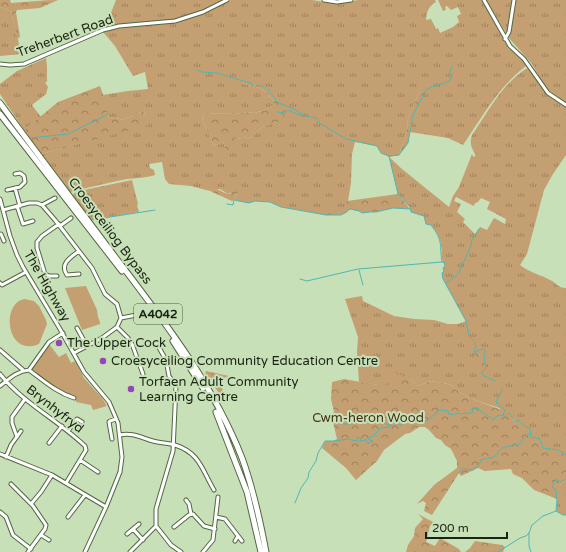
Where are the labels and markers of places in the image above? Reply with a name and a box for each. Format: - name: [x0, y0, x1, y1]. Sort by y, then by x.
- place label: The Upper Cock: [67, 335, 166, 351]
- marker: The Upper Cock: [54, 338, 64, 348]
- place label: Croesyceiliog Community Education Centre: [111, 353, 378, 369]
- marker: Croesyceiliog Community Education Centre: [98, 356, 108, 366]
- place label: Torfaen Adult Community Learning Centre: [139, 374, 298, 405]
- marker: Torfaen Adult Community Learning Centre: [126, 384, 136, 394]

